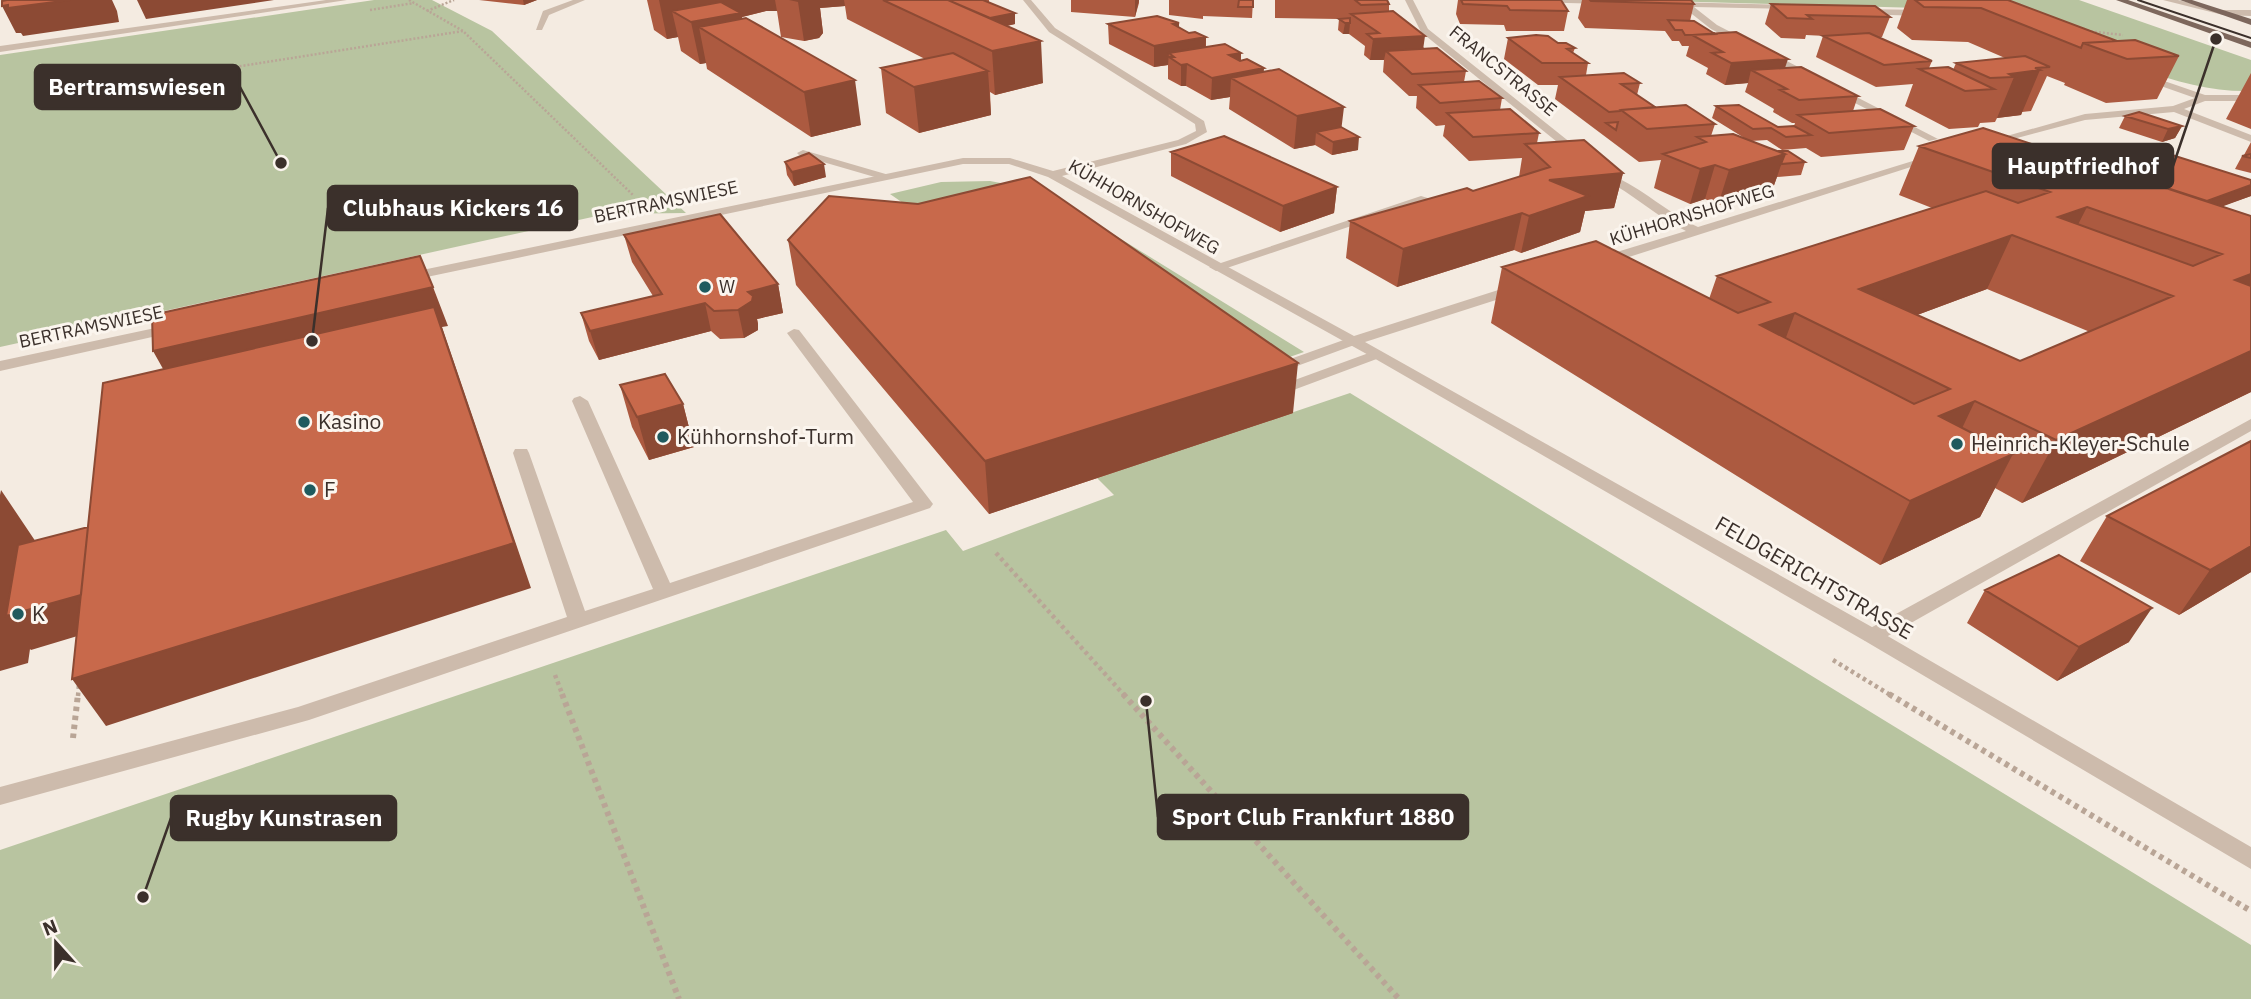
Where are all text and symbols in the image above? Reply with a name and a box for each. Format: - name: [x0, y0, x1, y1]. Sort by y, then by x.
- street label: FRANCSTRASSE: [1445, 20, 1562, 121]
- callout: Bertramswiesen: [35, 65, 240, 109]
- text: Bertramswiesen: [48, 71, 226, 101]
- callout: Hauptfriedhof: [1993, 144, 2173, 188]
- text: Hauptfriedhof: [2007, 150, 2159, 180]
- street label: KÜHHORNSHOFWEG: [1064, 154, 1224, 259]
- street label: BERTRAMSWIESE: [592, 175, 740, 228]
- street label: KÜHHORNSHOFWEG: [1607, 179, 1777, 251]
- callout: Clubhaus Kickers 16: [328, 186, 577, 230]
- text: Clubhaus Kickers 16: [342, 192, 564, 222]
- place label: W: [719, 275, 735, 298]
- marker: W: [697, 279, 713, 295]
- street label: BERTRAMSWIESE: [17, 300, 165, 353]
- place label: Kasino: [318, 407, 381, 435]
- marker: Kasino: [296, 414, 312, 430]
- place label: Kühhornshof-Turm: [677, 422, 854, 450]
- marker: Kühhornshof-Turm: [655, 429, 671, 445]
- place label: Heinrich-Kleyer-Schule: [1971, 429, 2190, 457]
- marker: Heinrich-Kleyer-Schule: [1949, 436, 1965, 452]
- place label: F: [324, 475, 336, 503]
- marker: F: [302, 482, 318, 498]
- street label: FELDGERICHTSTRASSE: [1710, 509, 1919, 645]
- place label: K: [32, 599, 45, 627]
- marker: K: [10, 606, 26, 622]
- callout: Sport Club Frankfurt 1880: [1158, 795, 1468, 839]
- callout: Rugby Kunstrasen: [171, 796, 396, 840]
- text: Sport Club Frankfurt 1880: [1172, 801, 1455, 831]
- text: Rugby Kunstrasen: [186, 802, 382, 832]
- north arrow: [21, 908, 91, 978]
- text: N: [39, 913, 61, 941]

